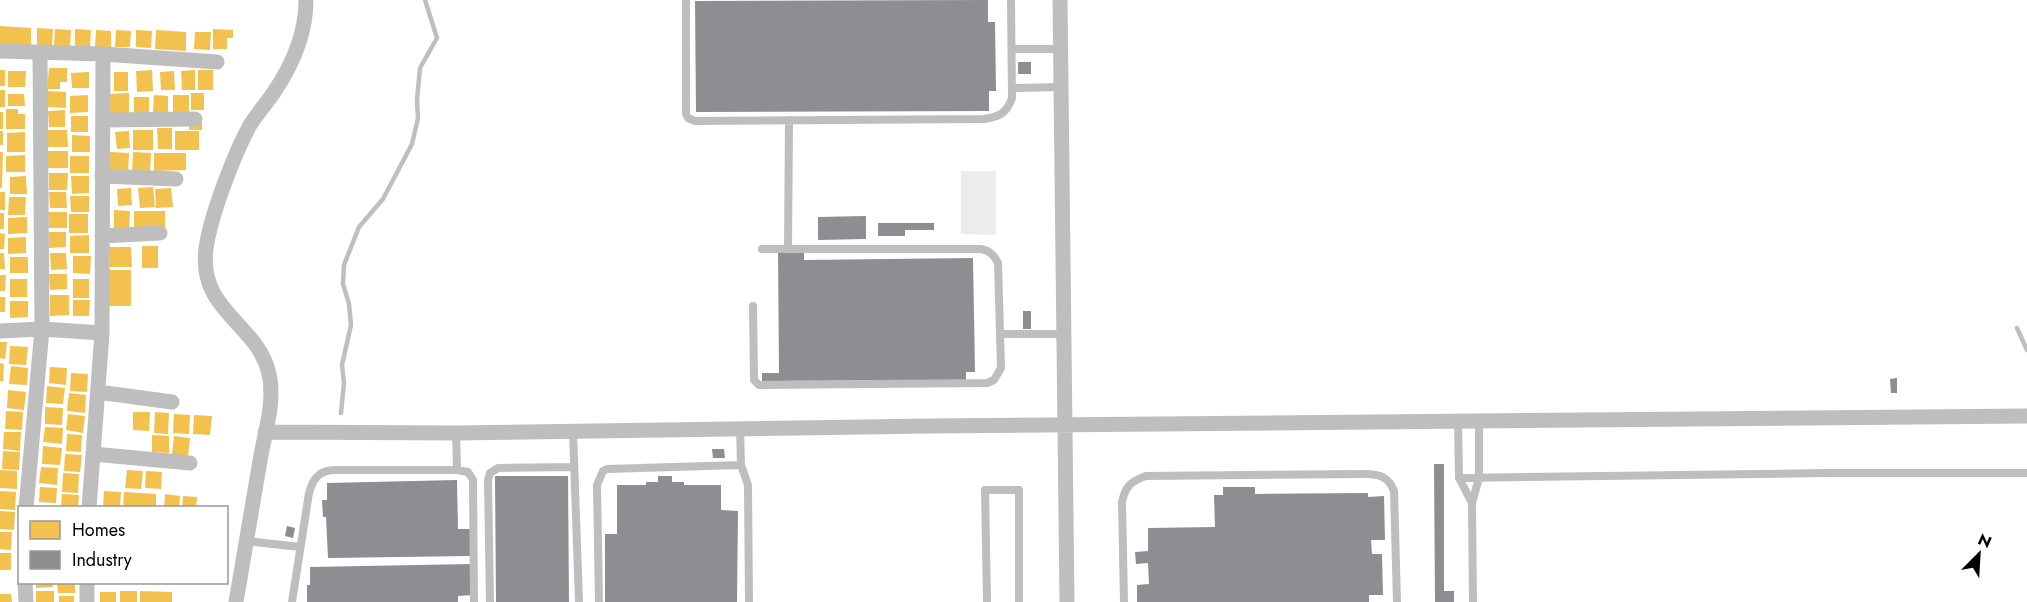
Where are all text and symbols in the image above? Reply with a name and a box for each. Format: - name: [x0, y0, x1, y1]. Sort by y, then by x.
- legend: [18, 506, 228, 584]
- text: Homes: [72, 517, 125, 543]
- north arrow: [1949, 524, 2009, 584]
- text: N: [1974, 528, 1995, 554]
- text: Industry: [72, 547, 132, 573]

